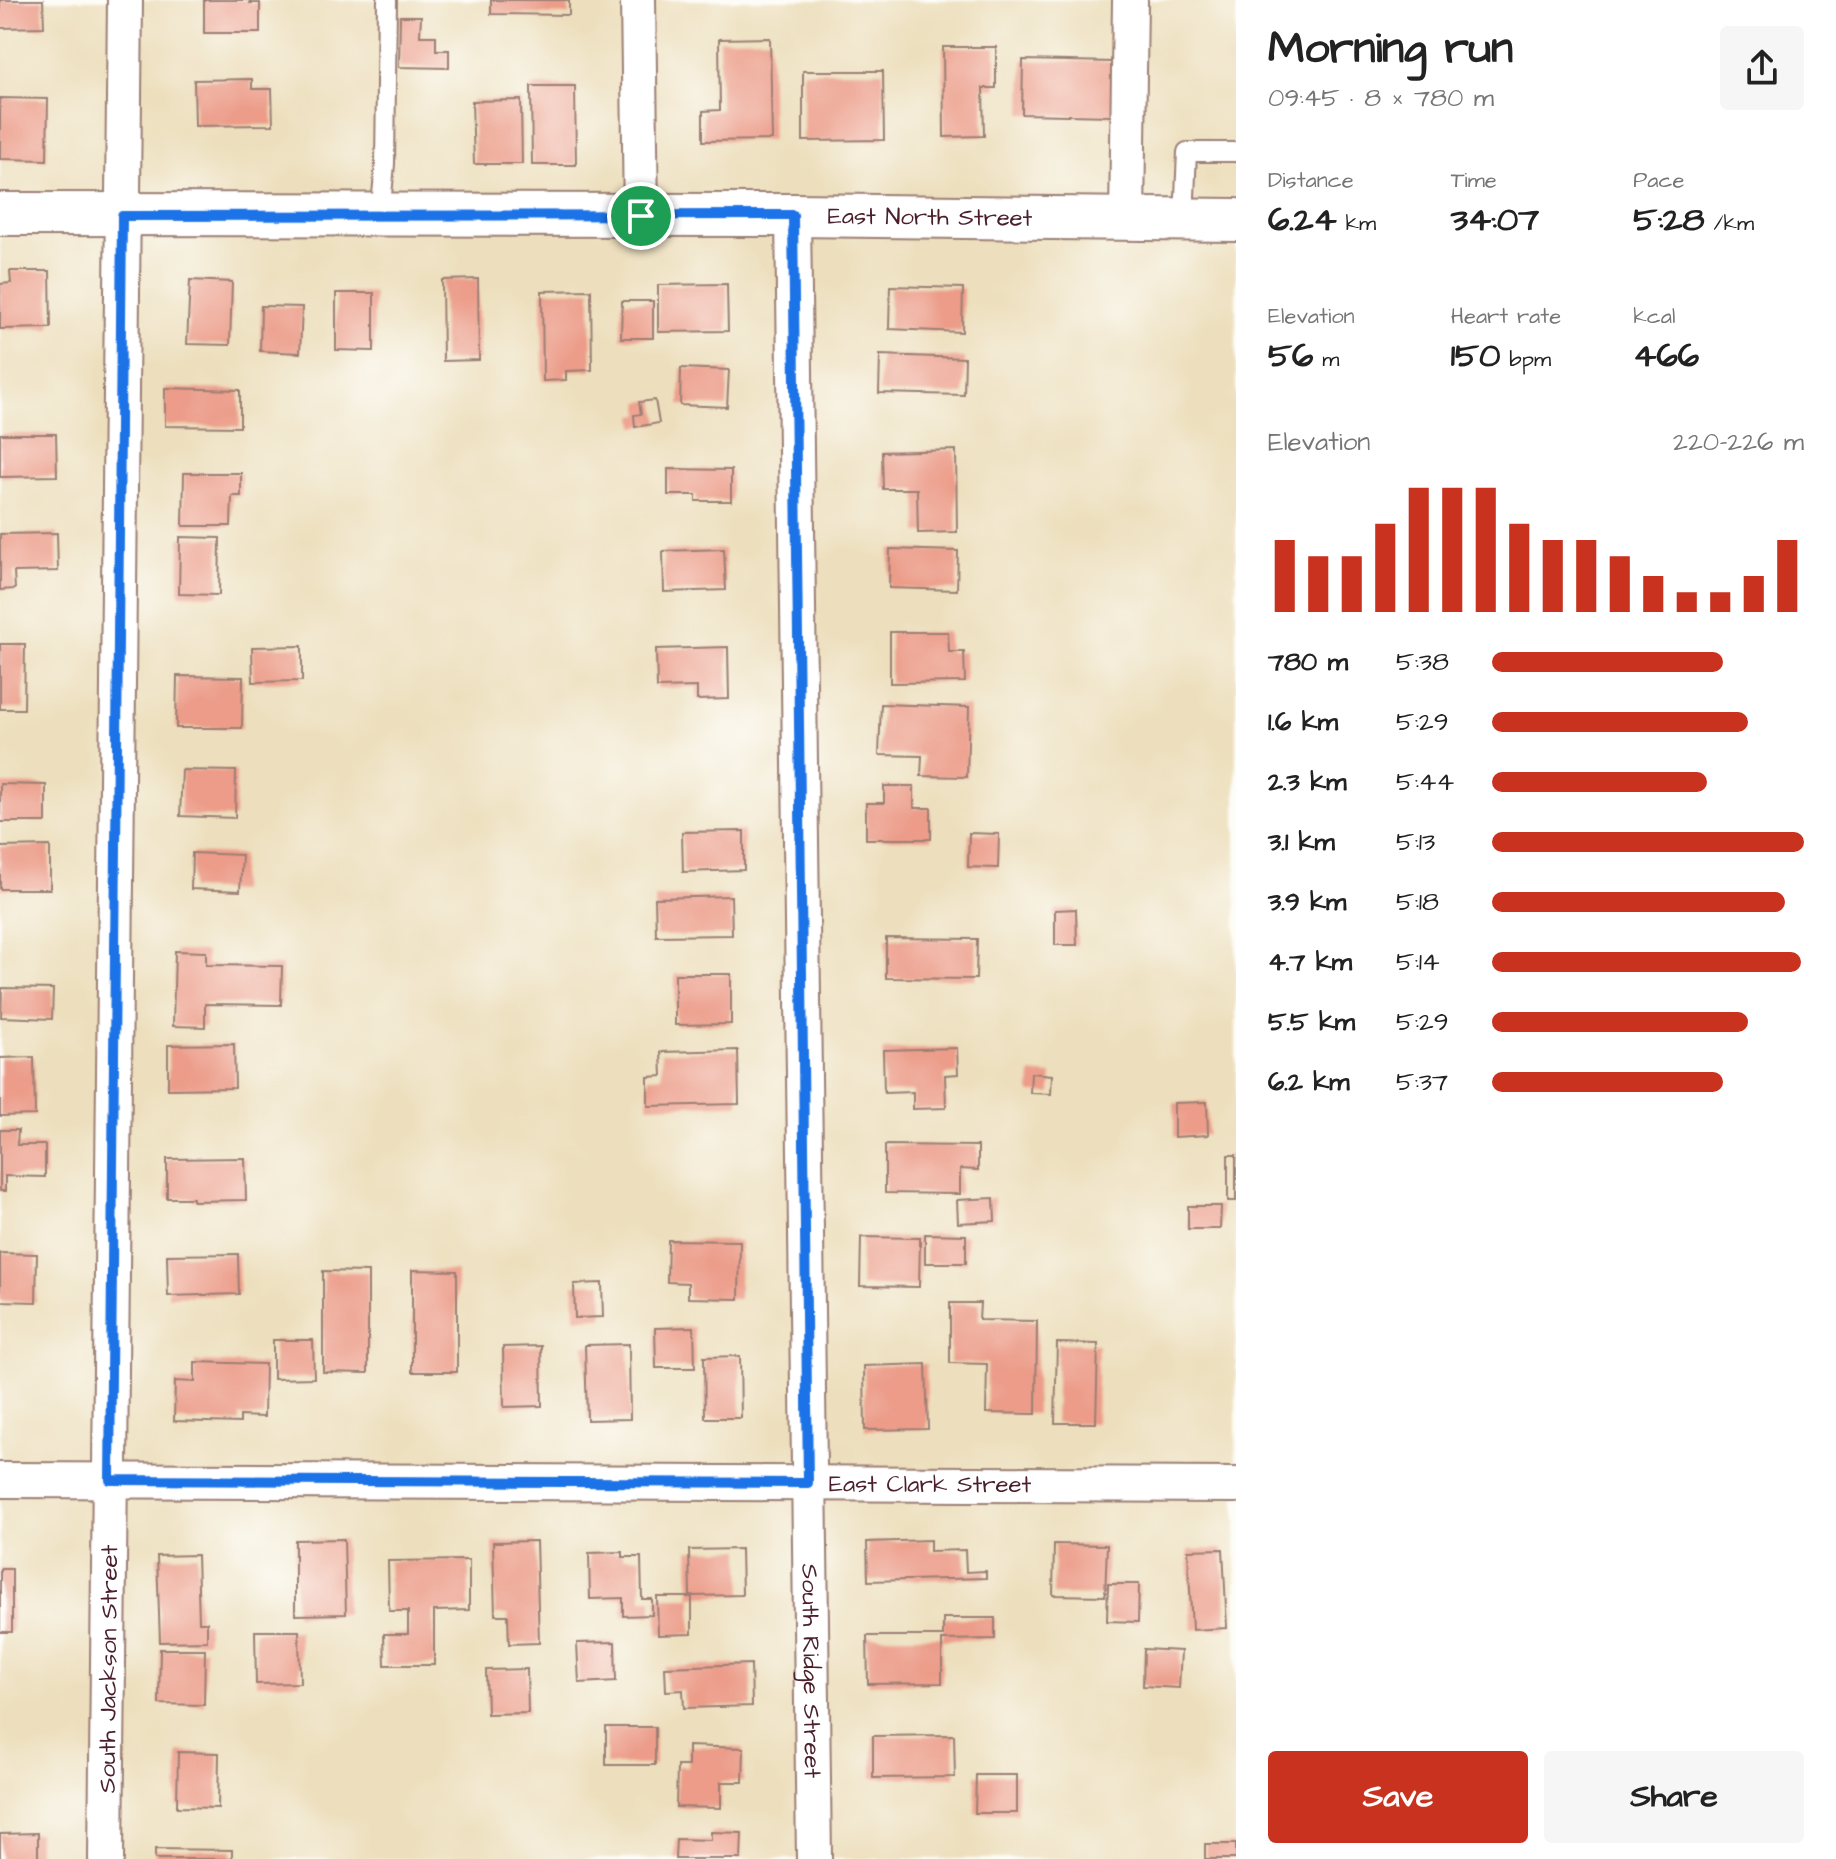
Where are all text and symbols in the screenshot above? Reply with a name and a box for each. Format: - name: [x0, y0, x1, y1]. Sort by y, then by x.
- text: Morning run: [1268, 19, 1513, 80]
- button: share: [1720, 26, 1804, 110]
- text: 09:45 · 8 × 780 m: [1268, 80, 1494, 116]
- text: Distance: [1268, 165, 1354, 196]
- text: Time: [1451, 165, 1497, 196]
- text: Pace: [1633, 165, 1684, 196]
- pin: [607, 182, 675, 250]
- icon: arrive: [619, 194, 663, 238]
- text: 6.24: [1268, 196, 1337, 244]
- text: 34:07: [1451, 196, 1539, 244]
- text: 5:28: [1633, 196, 1705, 244]
- street label: East North Street: [827, 199, 1033, 236]
- text: km: [1337, 208, 1376, 239]
- text: /km: [1705, 208, 1754, 239]
- text: Elevation: [1268, 301, 1355, 332]
- text: Heart rate: [1451, 301, 1561, 332]
- text: kcal: [1633, 301, 1675, 332]
- text: 56: [1268, 332, 1313, 380]
- text: 150: [1451, 332, 1501, 380]
- text: 466: [1633, 332, 1699, 380]
- text: m: [1313, 344, 1339, 375]
- text: bpm: [1501, 344, 1551, 375]
- text: Elevation: [1268, 424, 1370, 460]
- text: 220–226 m: [1673, 424, 1804, 460]
- text: 780 m: [1268, 644, 1348, 680]
- text: 5:38: [1396, 644, 1449, 680]
- text: 1.6 km: [1268, 704, 1338, 740]
- text: 5:29: [1396, 704, 1448, 740]
- text: 2.3 km: [1268, 764, 1346, 800]
- text: 5:44: [1396, 764, 1454, 800]
- text: 3.1 km: [1268, 824, 1335, 860]
- text: 5:13: [1396, 824, 1435, 860]
- text: 3.9 km: [1268, 884, 1346, 920]
- text: 5:18: [1396, 884, 1439, 920]
- text: 4.7 km: [1268, 944, 1352, 980]
- text: 5:14: [1396, 944, 1440, 980]
- text: 5.5 km: [1268, 1004, 1355, 1040]
- text: 5:29: [1396, 1004, 1448, 1040]
- text: 6.2 km: [1268, 1064, 1349, 1100]
- text: 5:37: [1396, 1064, 1448, 1100]
- street label: East Clark Street: [829, 1467, 1032, 1502]
- street label: South Jackson Street: [91, 1544, 127, 1793]
- street label: South Ridge Street: [792, 1563, 829, 1779]
- button: Save: [1268, 1751, 1528, 1843]
- button: Share: [1544, 1751, 1804, 1843]

